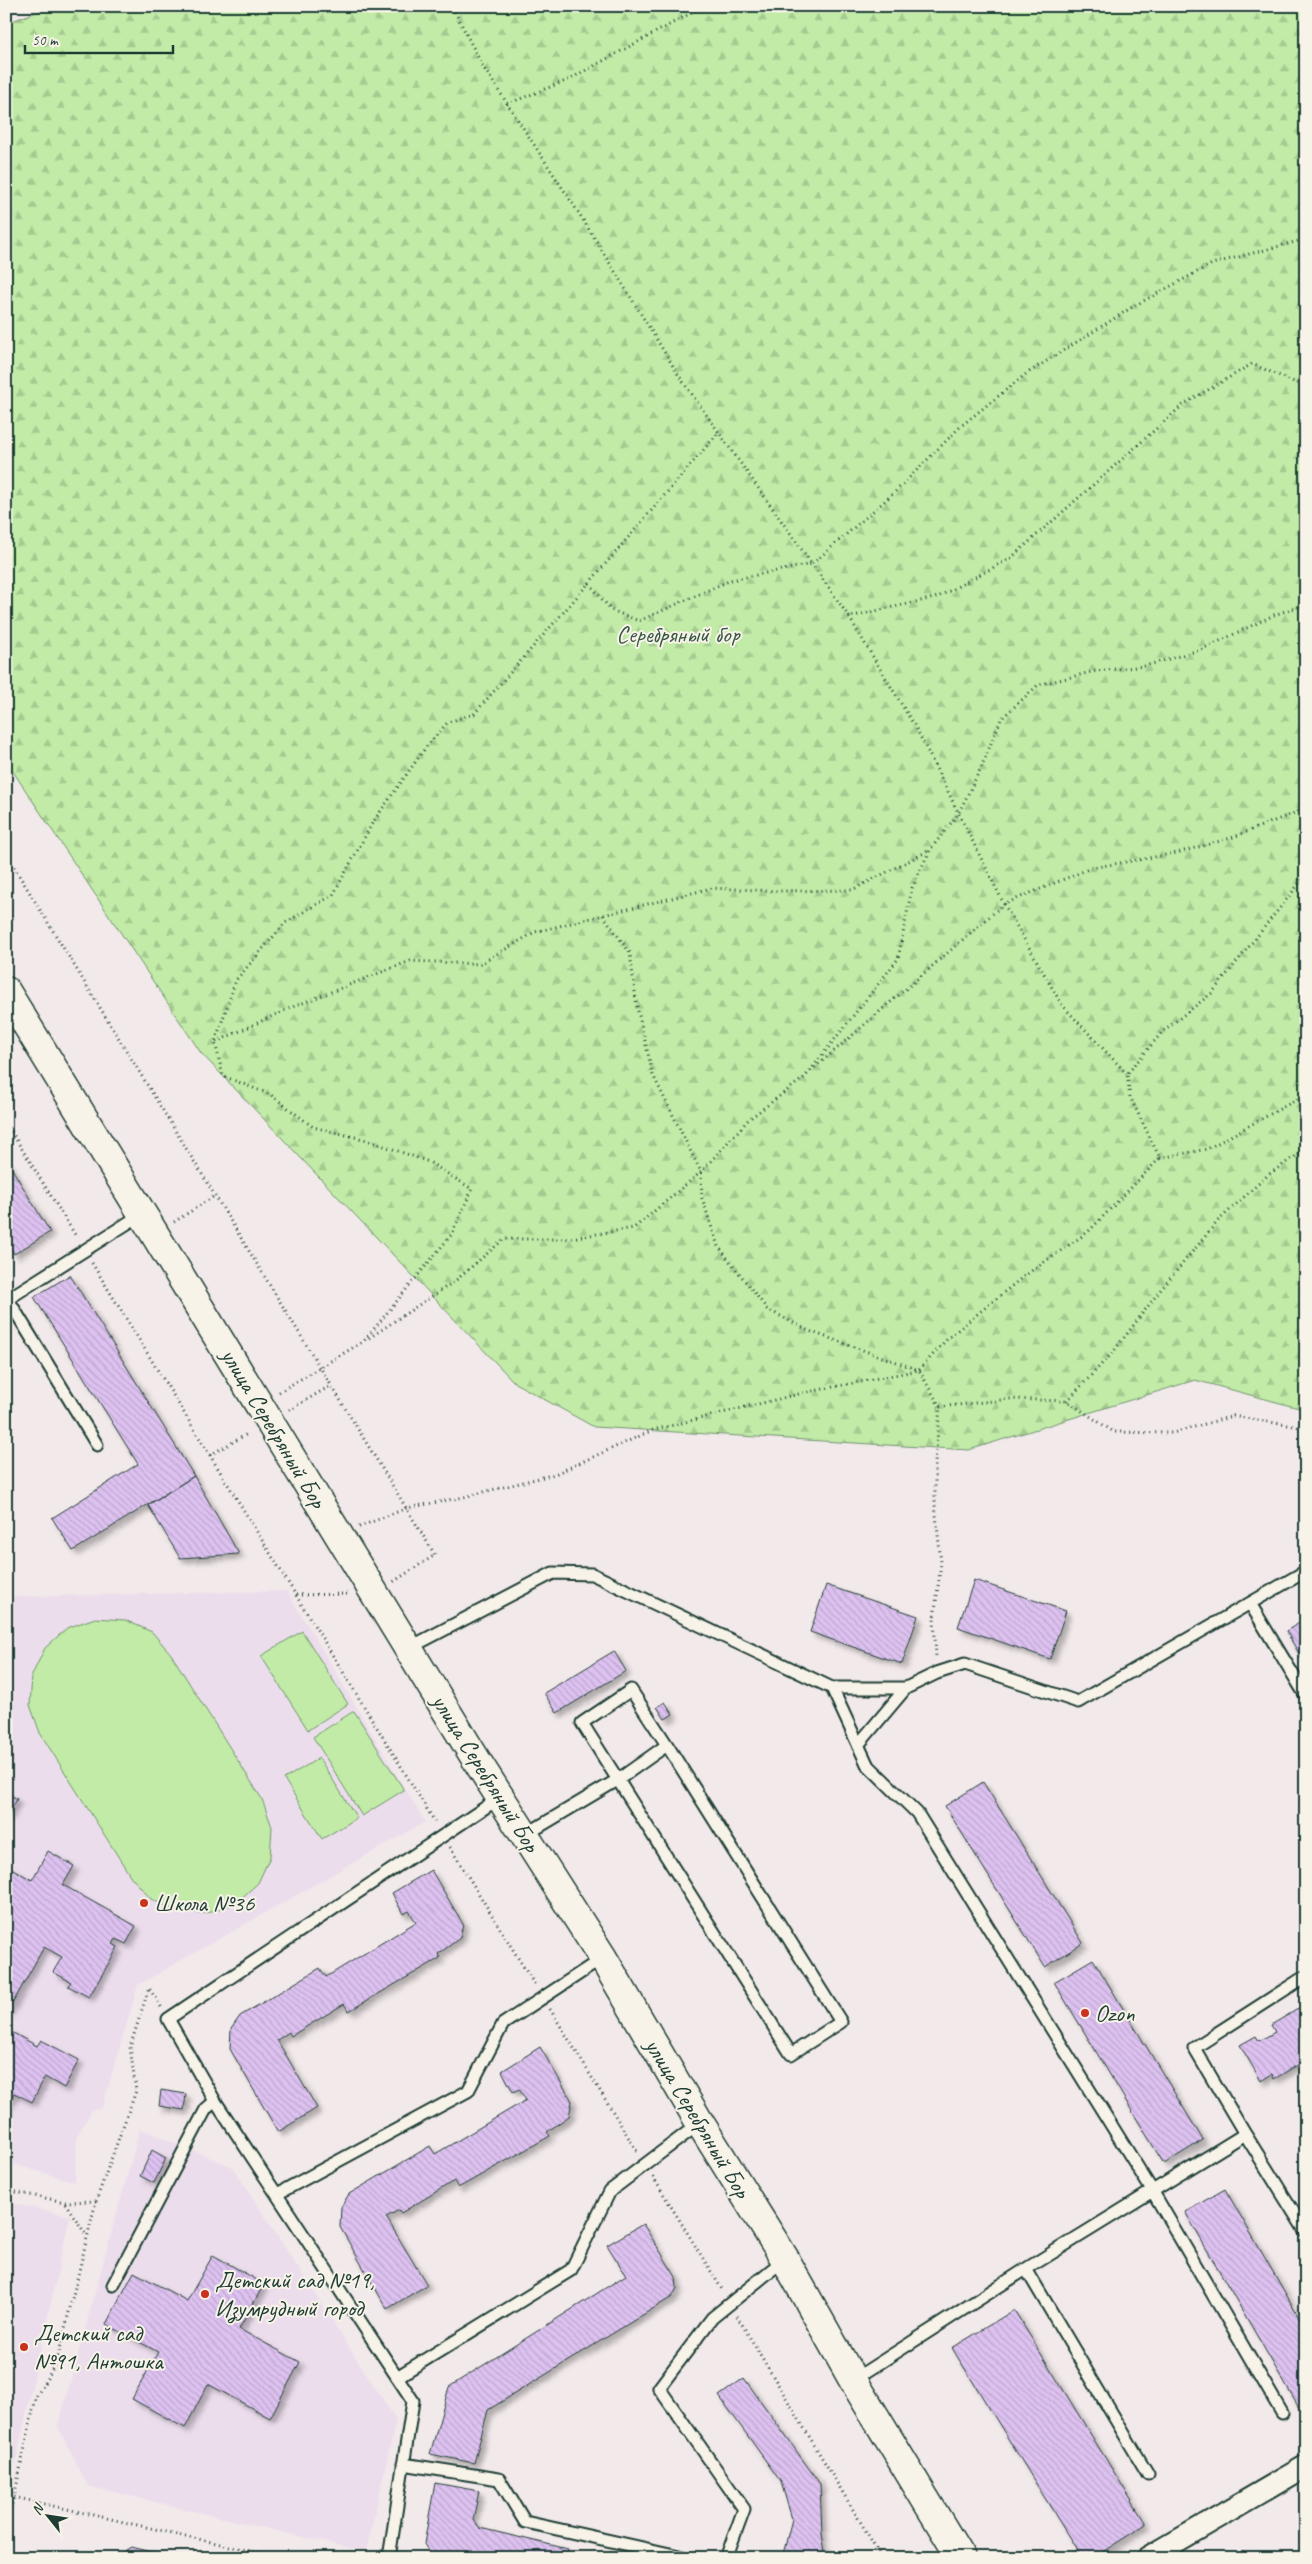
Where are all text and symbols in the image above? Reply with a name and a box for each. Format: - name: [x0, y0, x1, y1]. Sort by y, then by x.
- scale bar: [25, 22, 172, 54]
- text: 50 m: [32, 31, 59, 50]
- park label: Серебряный бор: [616, 619, 742, 649]
- street label: улица Серебряный Бор: [213, 1341, 334, 1514]
- street label: улица Серебряный Бор: [424, 1687, 547, 1858]
- place label: Школа №36: [154, 1888, 255, 1918]
- marker: Школа №36: [138, 1897, 150, 1909]
- place label: Ozon: [1095, 1998, 1135, 2028]
- marker: Ozon: [1079, 2007, 1091, 2019]
- street label: улица Серебряный Бор: [637, 2031, 758, 2204]
- place label: Детский сад №19, Изумрудный город: [215, 2265, 375, 2324]
- marker: Детский сад №19, Изумрудный город: [199, 2288, 211, 2300]
- place label: Детский сад №91, Антошка: [34, 2318, 164, 2376]
- marker: Детский сад №91, Антошка: [18, 2341, 30, 2353]
- north arrow: [22, 2492, 72, 2542]
- text: N: [28, 2500, 48, 2518]

